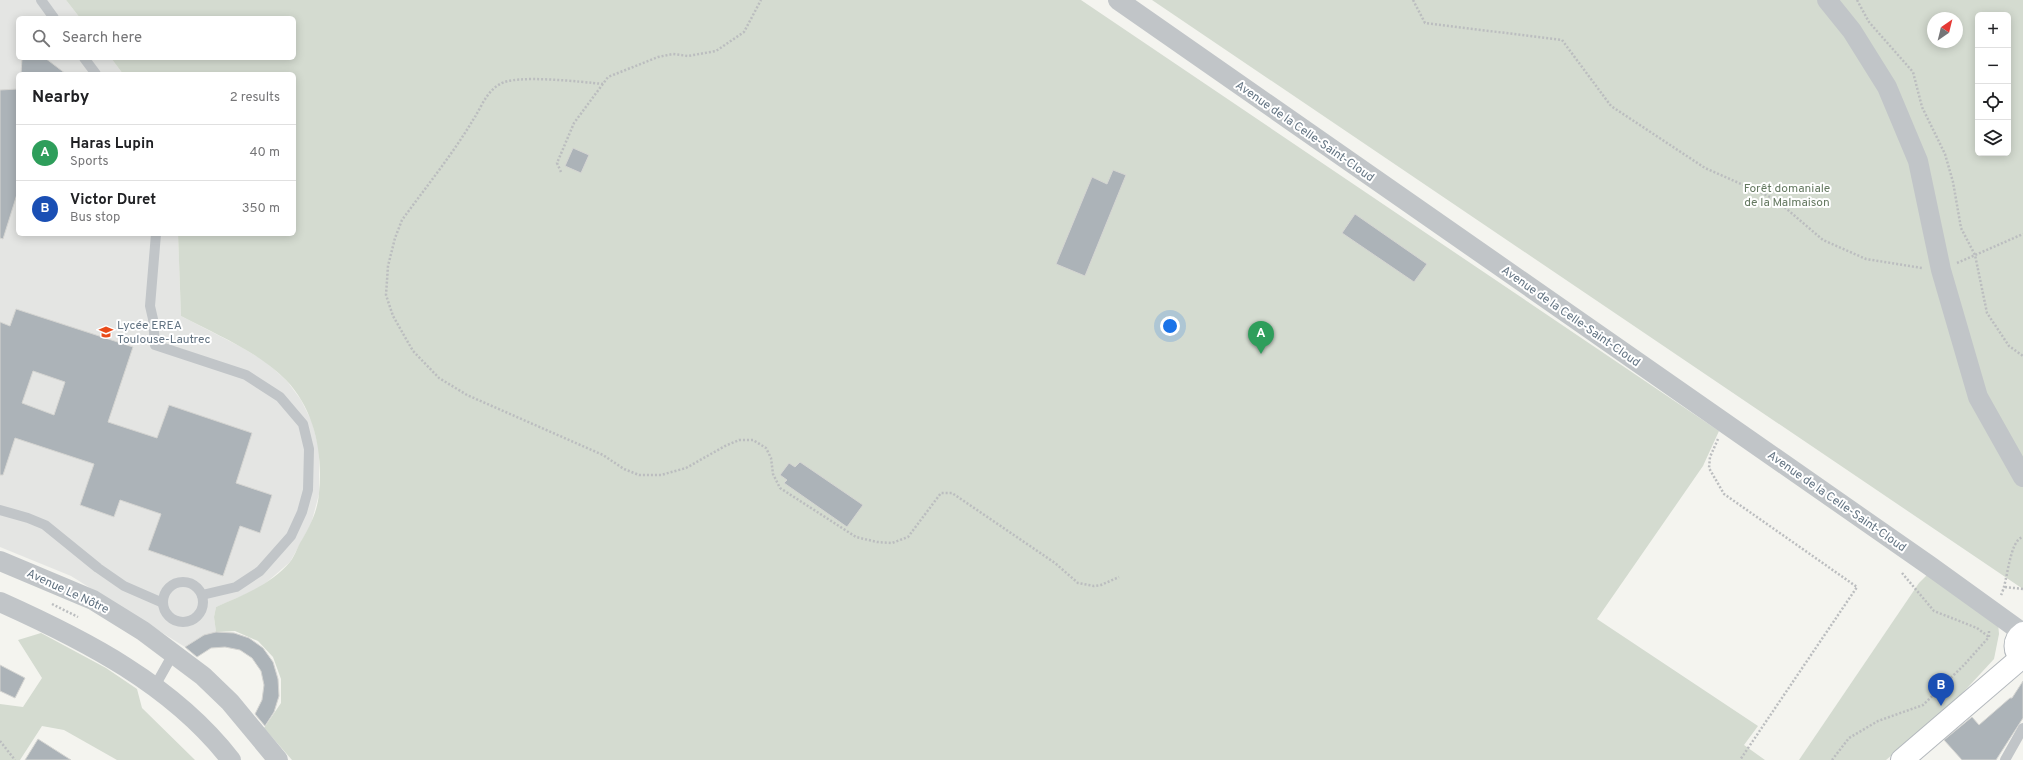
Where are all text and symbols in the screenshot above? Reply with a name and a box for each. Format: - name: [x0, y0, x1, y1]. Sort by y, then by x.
- north arrow: [1927, 12, 1963, 48]
- map controls: [1975, 12, 2011, 156]
- button: +: [1975, 12, 2011, 48]
- search box: [16, 16, 296, 60]
- icon: search: [30, 27, 52, 49]
- text: Search here: [62, 29, 142, 48]
- button: −: [1975, 48, 2011, 84]
- street label: Avenue de la Celle-Saint-Cloud: [1232, 78, 1377, 186]
- button: locate: [1975, 84, 2011, 120]
- text: Nearby: [32, 87, 89, 109]
- text: 2 results: [230, 90, 280, 106]
- button: layers: [1975, 120, 2011, 156]
- text: Haras Lupin: [70, 135, 154, 154]
- text: A: [40, 145, 50, 161]
- text: 40 m: [250, 145, 280, 161]
- text: Sports: [70, 154, 109, 170]
- park label: Forêt domaniale de la Malmaison: [1744, 181, 1830, 211]
- text: Victor Duret: [70, 191, 156, 210]
- text: B: [41, 201, 49, 217]
- text: 350 m: [242, 201, 280, 217]
- text: Bus stop: [70, 210, 120, 226]
- street label: Avenue de la Celle-Saint-Cloud: [1498, 263, 1643, 371]
- your location: [1160, 316, 1180, 336]
- place label: Lycée EREA Toulouse-Lautrec: [117, 318, 211, 348]
- pin: A: [1248, 321, 1274, 354]
- school or university icon: Lycée EREA Toulouse-Lautrec: [98, 324, 114, 340]
- street label: Avenue de la Celle-Saint-Cloud: [1764, 448, 1909, 556]
- street label: Avenue Le Nôtre: [24, 566, 111, 618]
- pin: B: [1928, 673, 1954, 706]

